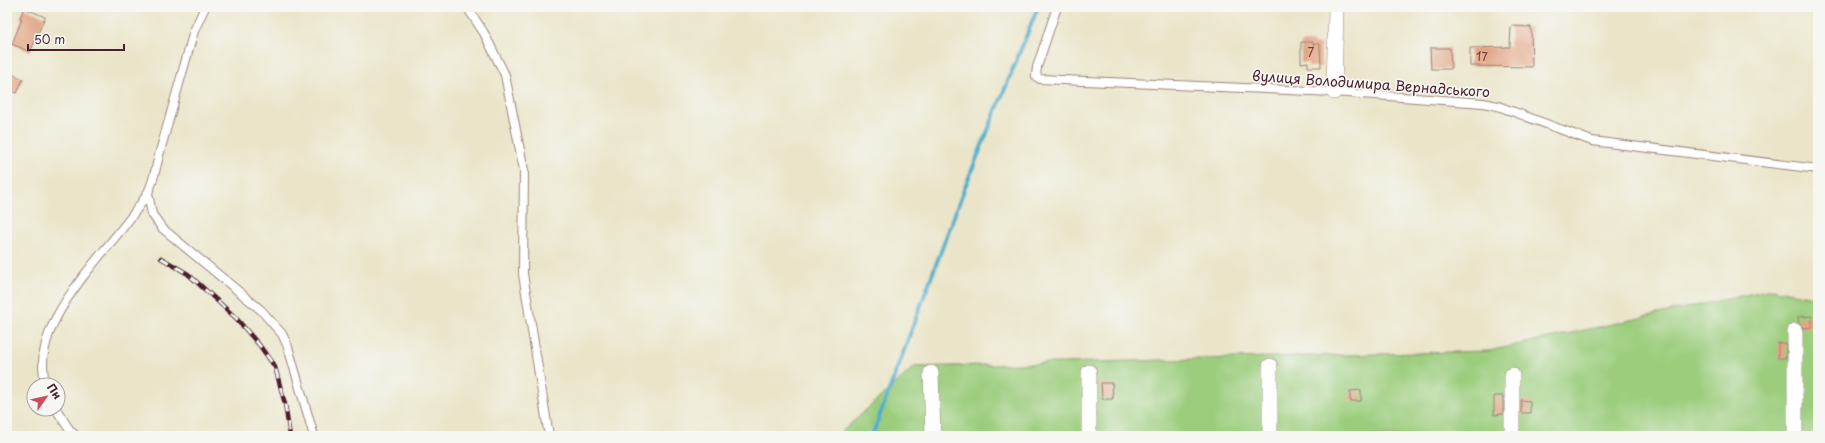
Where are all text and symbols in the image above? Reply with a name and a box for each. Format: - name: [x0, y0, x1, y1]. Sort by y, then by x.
- scale bar: [28, 26, 124, 52]
- text: 50 m: [34, 30, 65, 48]
- house number: 7: [1308, 43, 1315, 61]
- house number: 17: [1476, 47, 1488, 65]
- street label: вулиця Володимира Вернадського: [1251, 65, 1491, 102]
- north arrow: [26, 377, 66, 417]
- text: Пн: [43, 380, 66, 402]

